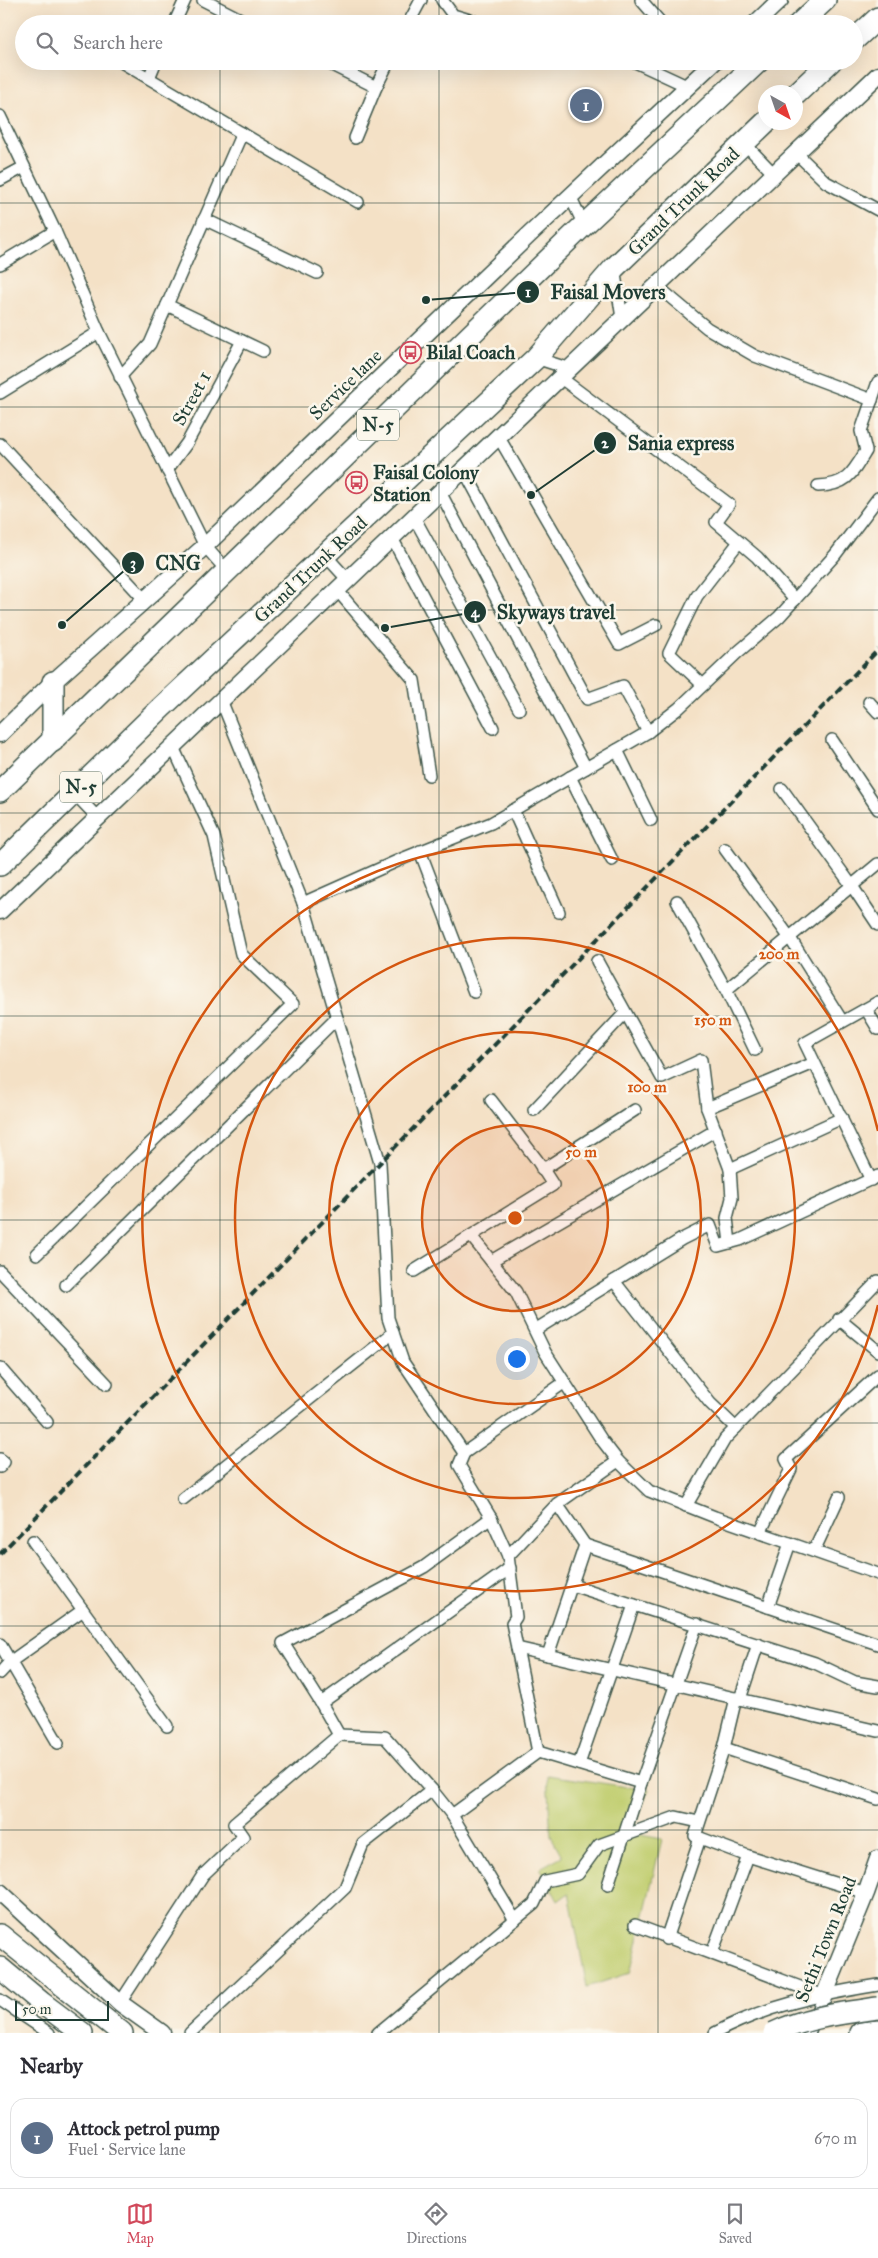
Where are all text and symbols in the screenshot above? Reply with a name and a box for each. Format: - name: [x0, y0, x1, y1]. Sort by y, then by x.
- search box: [15, 15, 863, 70]
- icon: search: [33, 29, 61, 57]
- text: Search here: [73, 31, 163, 54]
- north arrow: [758, 85, 803, 130]
- pin: 1: [570, 86, 602, 124]
- street label: Grand Trunk Road: [623, 142, 744, 261]
- callout: Faisal Movers: [516, 275, 676, 310]
- text: Faisal Movers: [551, 280, 666, 304]
- text: 1: [525, 283, 531, 301]
- bus stop icon: Bilal Coach: [398, 340, 422, 364]
- place label: Bilal Coach: [426, 341, 516, 364]
- street label: Service lane: [304, 344, 386, 425]
- street label: Street 1: [167, 367, 216, 430]
- road number: N-5: [357, 410, 399, 440]
- callout: Sania express: [593, 425, 744, 460]
- text: Sania express: [628, 431, 735, 456]
- text: 2: [601, 434, 609, 452]
- place label: Faisal Colony Station: [373, 461, 480, 506]
- bus stop icon: Faisal Colony Station: [345, 471, 369, 495]
- street label: Grand Trunk Road: [249, 511, 372, 628]
- callout: CNG: [120, 546, 210, 581]
- text: CNG: [156, 551, 201, 575]
- text: 3: [130, 554, 136, 573]
- callout: Skyways travel: [462, 595, 625, 630]
- text: Skyways travel: [497, 600, 616, 625]
- text: 4: [471, 603, 480, 622]
- road number: N-5: [60, 772, 102, 802]
- text: 200 m: [759, 945, 800, 963]
- text: 150 m: [694, 1011, 732, 1029]
- text: 100 m: [627, 1078, 667, 1096]
- text: 50 m: [565, 1143, 597, 1161]
- centre of rings: [506, 1209, 524, 1227]
- your location: [504, 1346, 530, 1372]
- street label: Sethi Town Road: [790, 1872, 861, 2006]
- scale bar: [15, 1998, 109, 2021]
- text: 50 m: [22, 2001, 51, 2018]
- text: Nearby: [20, 2053, 83, 2079]
- text: Attock petrol pump: [68, 2117, 220, 2140]
- text: 1: [34, 2129, 40, 2148]
- text: 670 m: [814, 2129, 857, 2148]
- text: Fuel · Service lane: [68, 2140, 186, 2159]
- tab: Map: [126, 2200, 154, 2247]
- tab: Directions: [406, 2200, 467, 2247]
- tab: Saved: [719, 2200, 752, 2247]

